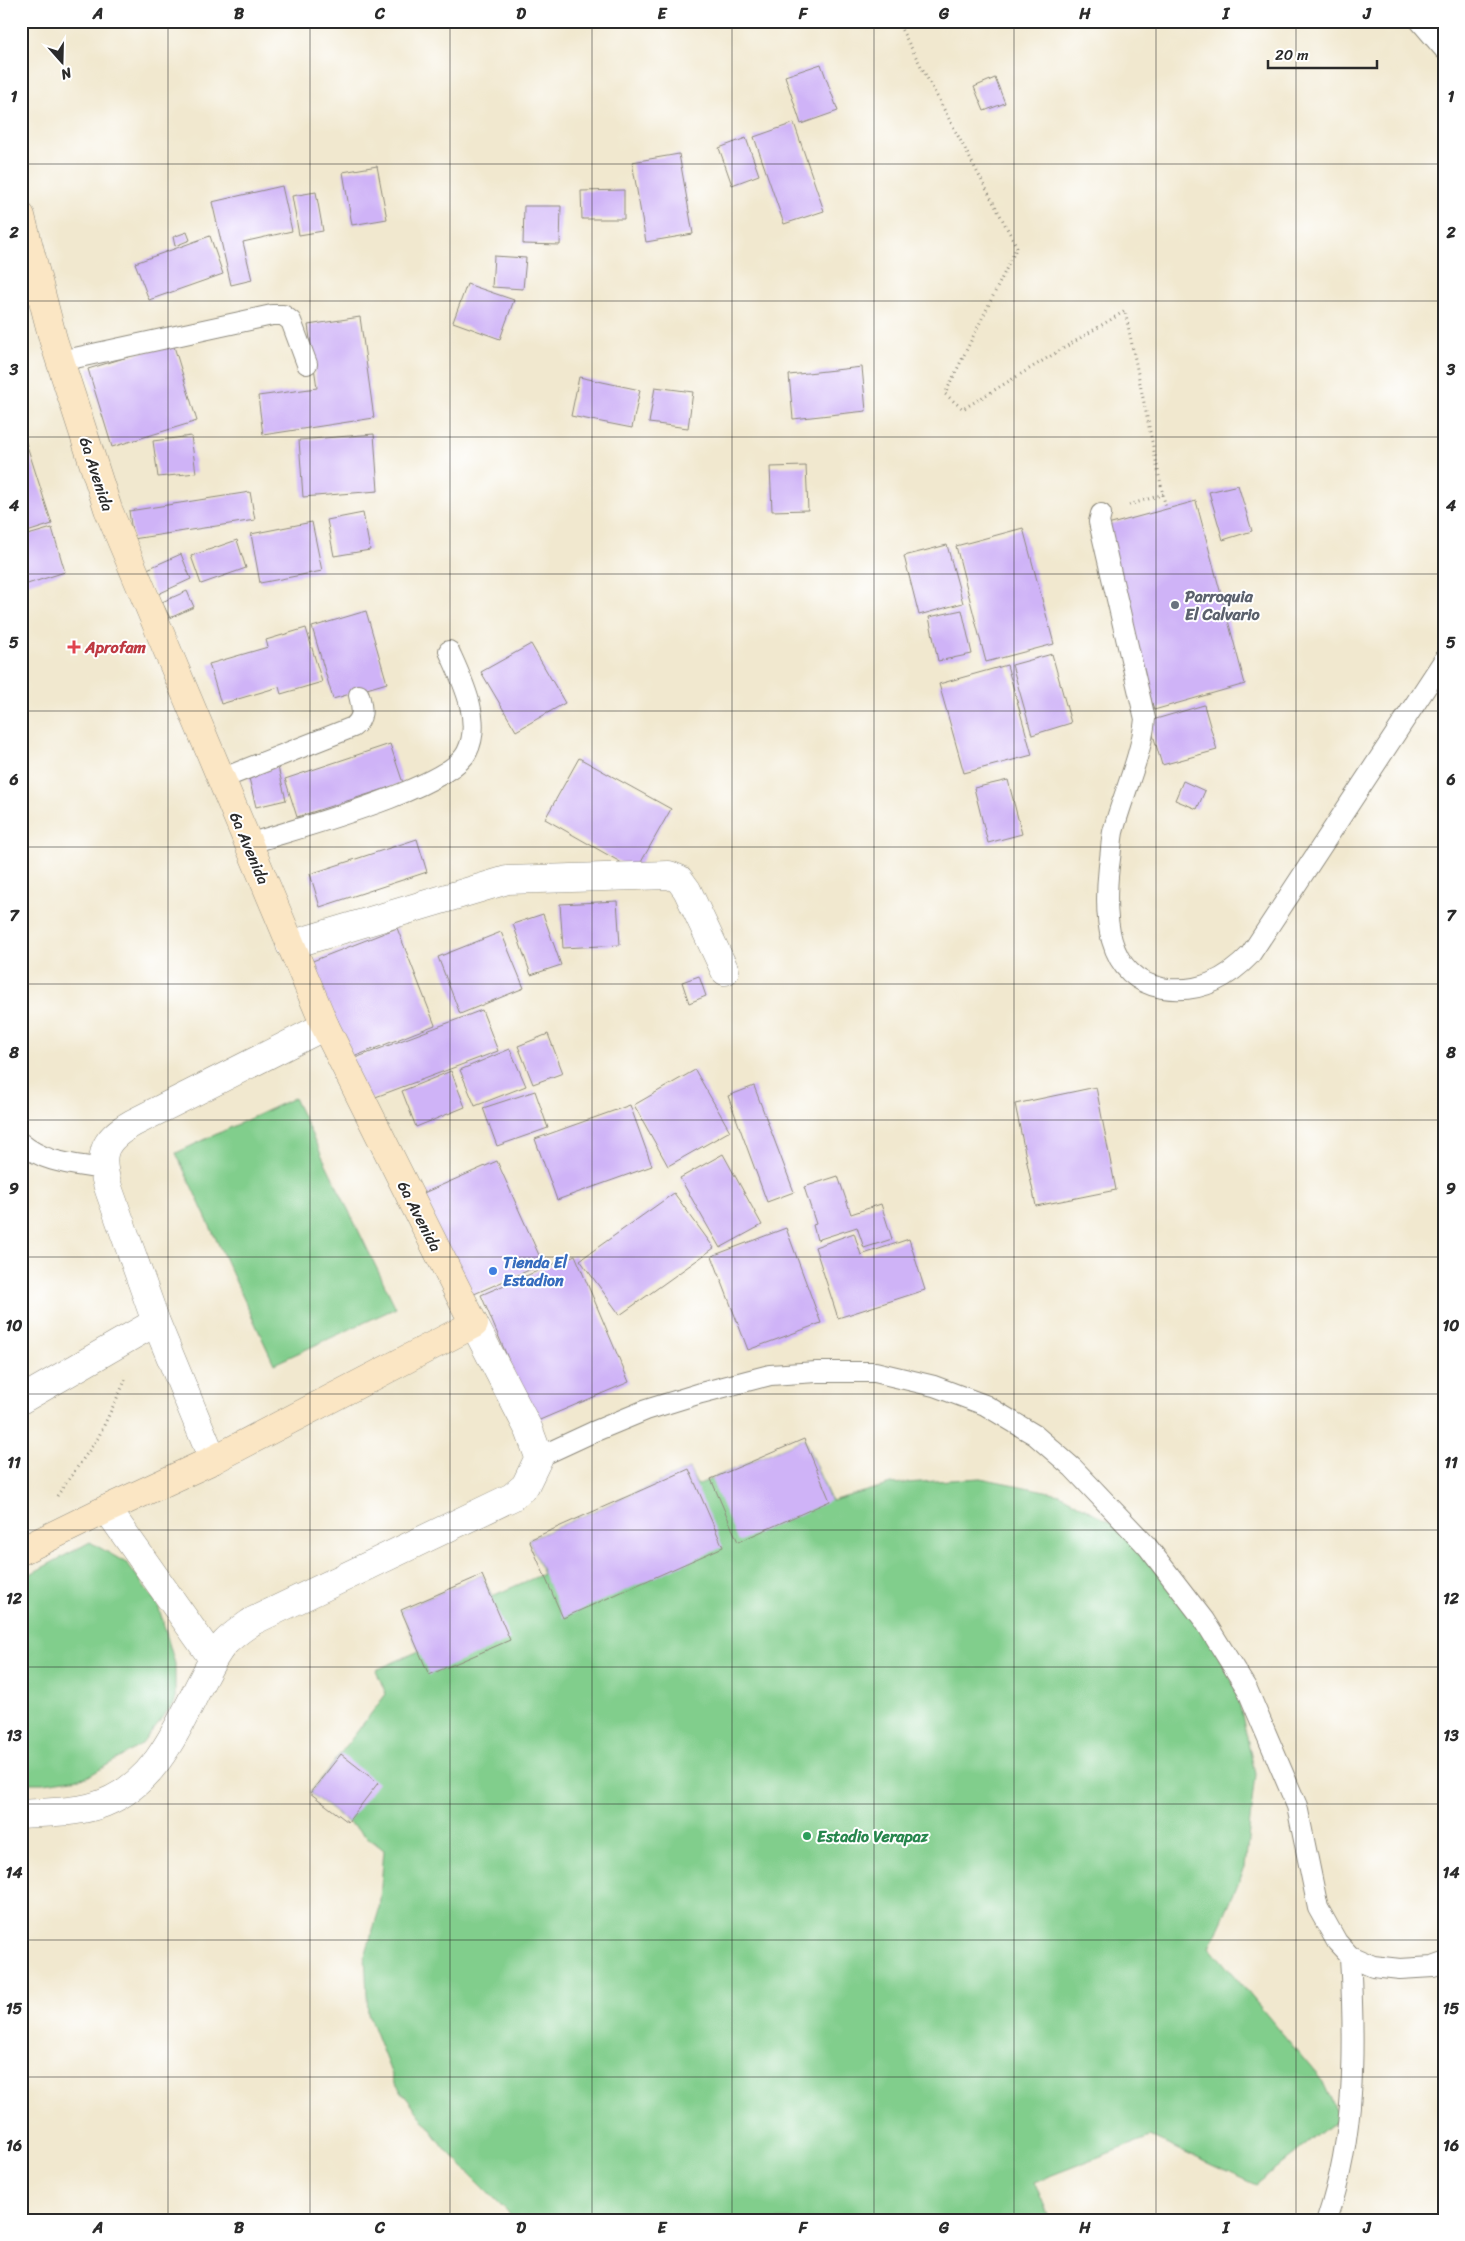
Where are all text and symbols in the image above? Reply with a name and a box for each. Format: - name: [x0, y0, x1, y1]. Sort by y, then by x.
- text: A: [92, 0, 103, 28]
- text: B: [234, 0, 245, 28]
- text: C: [374, 0, 386, 28]
- text: D: [516, 0, 526, 28]
- text: E: [658, 0, 668, 28]
- text: F: [798, 0, 809, 28]
- text: G: [938, 0, 950, 28]
- text: H: [1078, 0, 1091, 28]
- text: I: [1222, 0, 1231, 28]
- text: J: [1362, 0, 1372, 28]
- north arrow: [38, 38, 88, 88]
- scale bar: [1268, 38, 1376, 70]
- text: 20 m: [1275, 42, 1309, 68]
- text: N: [57, 60, 76, 87]
- text: 1: [11, 82, 18, 111]
- text: 1: [1448, 82, 1455, 111]
- text: 2: [8, 218, 19, 247]
- text: 2: [1445, 218, 1456, 247]
- text: 3: [9, 355, 19, 384]
- text: 3: [1446, 355, 1456, 384]
- street label: 6a Avenida: [71, 433, 122, 515]
- text: 4: [8, 491, 19, 520]
- text: 4: [1445, 491, 1456, 520]
- place label: Parroquia El Calvario: [1185, 582, 1261, 629]
- marker: Parroquia El Calvario: [1169, 599, 1181, 611]
- text: 5: [9, 628, 19, 657]
- text: 5: [1446, 628, 1456, 657]
- place label: Aprofam: [84, 633, 147, 662]
- marker: Aprofam: [67, 640, 81, 654]
- text: 6: [8, 765, 19, 794]
- text: 6: [1445, 765, 1456, 794]
- street label: 6a Avenida: [221, 807, 278, 889]
- text: 7: [9, 901, 20, 930]
- text: 7: [1446, 901, 1457, 930]
- text: 8: [8, 1038, 19, 1067]
- text: 8: [1445, 1038, 1456, 1067]
- text: 9: [9, 1174, 19, 1203]
- text: 9: [1446, 1174, 1456, 1203]
- street label: 6a Avenida: [389, 1175, 450, 1257]
- place label: Tienda El Estadion: [503, 1248, 569, 1295]
- marker: Tienda El Estadion: [487, 1265, 499, 1277]
- text: 10: [6, 1311, 22, 1340]
- text: 10: [1443, 1311, 1459, 1340]
- text: 11: [7, 1448, 21, 1477]
- text: 11: [1444, 1448, 1458, 1477]
- text: 12: [6, 1584, 23, 1613]
- text: 12: [1443, 1584, 1460, 1613]
- text: 13: [6, 1721, 22, 1750]
- text: 13: [1443, 1721, 1459, 1750]
- place label: Estadio Verapaz: [817, 1822, 929, 1851]
- marker: Estadio Verapaz: [801, 1830, 813, 1842]
- text: 14: [6, 1858, 22, 1887]
- text: 14: [1443, 1858, 1459, 1887]
- text: 15: [6, 1994, 23, 2023]
- text: 15: [1443, 1994, 1460, 2023]
- text: 16: [6, 2131, 22, 2160]
- text: 16: [1443, 2131, 1459, 2160]
- text: A: [92, 2213, 103, 2241]
- text: B: [234, 2213, 245, 2241]
- text: C: [374, 2213, 386, 2241]
- text: D: [516, 2213, 526, 2241]
- text: E: [658, 2213, 668, 2241]
- text: F: [798, 2213, 809, 2241]
- text: G: [938, 2213, 950, 2241]
- text: H: [1078, 2213, 1091, 2241]
- text: I: [1222, 2213, 1231, 2241]
- text: J: [1362, 2213, 1372, 2241]

